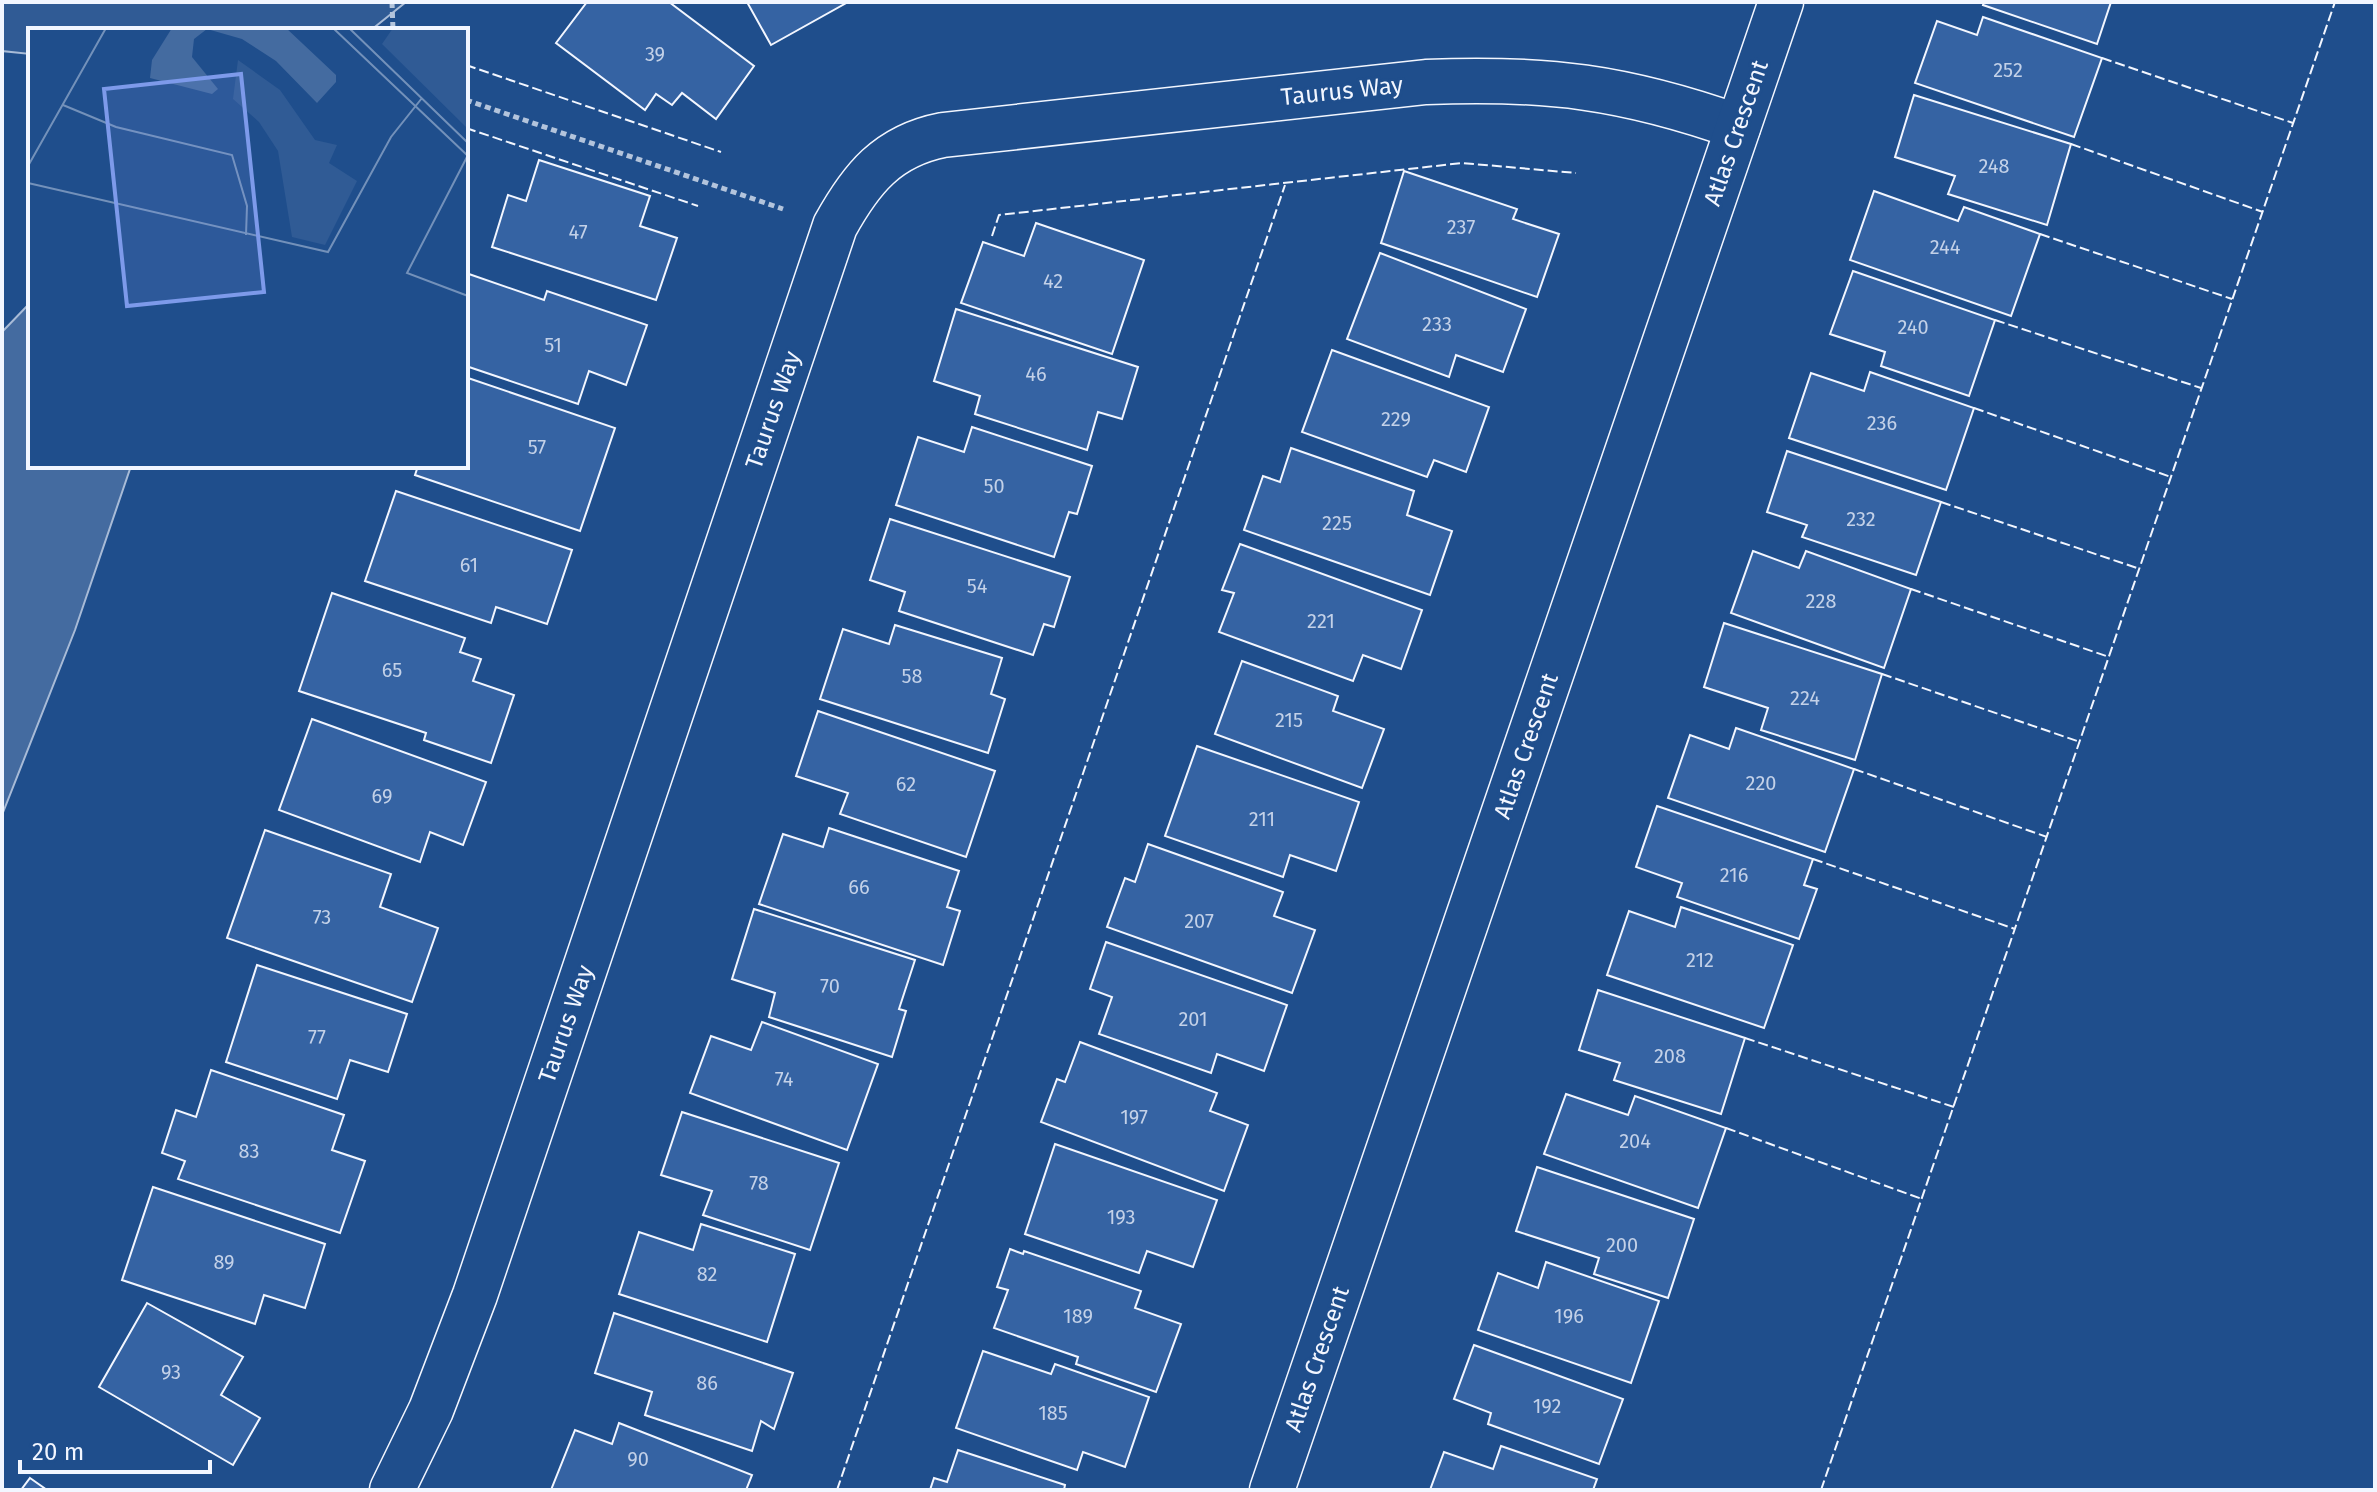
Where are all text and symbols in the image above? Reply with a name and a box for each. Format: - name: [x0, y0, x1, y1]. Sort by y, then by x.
- inset map: [28, 28, 468, 468]
- house number: 39: [645, 42, 665, 66]
- street label: Atlas Crescent: [1698, 56, 1774, 210]
- house number: 252: [1993, 58, 2023, 82]
- street label: Taurus Way: [1280, 71, 1405, 111]
- house number: 248: [1978, 154, 2010, 178]
- house number: 237: [1447, 215, 1475, 239]
- house number: 47: [568, 220, 588, 244]
- house number: 244: [1930, 235, 1961, 259]
- house number: 42: [1043, 269, 1063, 293]
- house number: 233: [1422, 312, 1452, 336]
- house number: 240: [1897, 315, 1929, 339]
- house number: 51: [544, 333, 562, 357]
- street label: Taurus Way: [740, 347, 806, 473]
- house number: 46: [1025, 362, 1047, 386]
- house number: 229: [1381, 407, 1411, 431]
- house number: 236: [1867, 411, 1897, 435]
- house number: 57: [528, 435, 546, 459]
- house number: 50: [983, 474, 1005, 498]
- house number: 232: [1846, 507, 1876, 531]
- house number: 225: [1322, 511, 1352, 535]
- house number: 61: [460, 553, 478, 577]
- house number: 54: [967, 574, 988, 598]
- house number: 228: [1806, 589, 1836, 613]
- house number: 221: [1307, 609, 1335, 633]
- house number: 65: [382, 658, 402, 682]
- house number: 58: [901, 664, 923, 688]
- street label: Atlas Crescent: [1488, 669, 1564, 823]
- house number: 224: [1790, 686, 1820, 710]
- house number: 215: [1275, 708, 1303, 732]
- house number: 220: [1746, 771, 1776, 795]
- house number: 62: [896, 772, 916, 796]
- house number: 69: [372, 784, 392, 808]
- house number: 211: [1249, 807, 1275, 831]
- house number: 216: [1720, 863, 1748, 887]
- house number: 66: [848, 875, 870, 899]
- house number: 73: [313, 905, 331, 929]
- house number: 207: [1184, 909, 1214, 933]
- house number: 212: [1686, 948, 1714, 972]
- street label: Taurus Way: [533, 961, 599, 1087]
- house number: 70: [820, 974, 840, 998]
- house number: 201: [1178, 1007, 1208, 1031]
- house number: 77: [308, 1025, 326, 1049]
- house number: 208: [1654, 1044, 1686, 1068]
- house number: 74: [775, 1067, 794, 1091]
- house number: 197: [1120, 1105, 1148, 1129]
- house number: 204: [1619, 1129, 1651, 1153]
- house number: 83: [239, 1139, 260, 1163]
- house number: 78: [749, 1171, 769, 1195]
- house number: 193: [1107, 1205, 1135, 1229]
- house number: 200: [1606, 1233, 1638, 1257]
- house number: 89: [213, 1250, 235, 1274]
- house number: 82: [697, 1262, 717, 1286]
- street label: Atlas Crescent: [1279, 1282, 1355, 1436]
- house number: 189: [1063, 1304, 1093, 1328]
- house number: 196: [1554, 1304, 1584, 1328]
- house number: 93: [161, 1360, 181, 1384]
- house number: 86: [696, 1371, 718, 1395]
- house number: 192: [1533, 1394, 1561, 1418]
- house number: 185: [1038, 1401, 1068, 1425]
- scale bar: [20, 1424, 210, 1474]
- text: 20 m: [32, 1438, 84, 1466]
- house number: 90: [627, 1447, 649, 1471]

